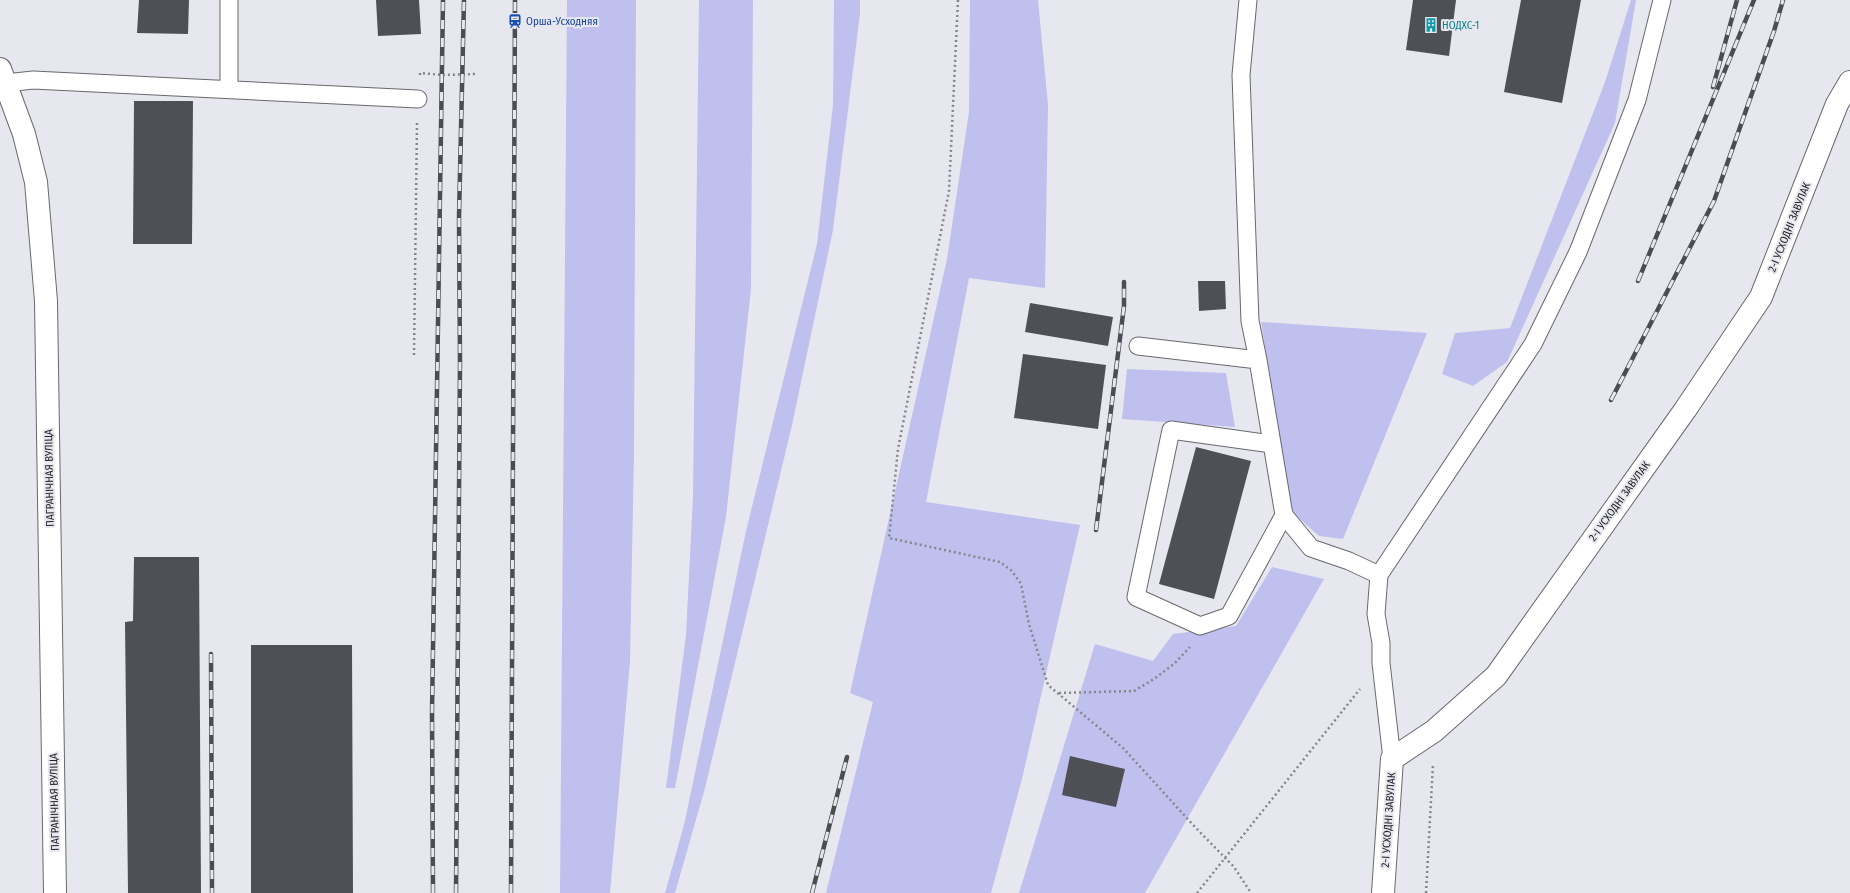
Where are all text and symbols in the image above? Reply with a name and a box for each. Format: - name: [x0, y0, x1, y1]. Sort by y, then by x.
- station icon: Орша-Усходняя: [507, 13, 523, 29]
- place label: Орша-Усходняя: [526, 15, 598, 28]
- building icon: НОДХС-1: [1423, 17, 1439, 33]
- place label: НОДХС-1: [1442, 19, 1479, 32]
- street label: 2-І УСХОДНІ ЗАВУЛАК: [1766, 180, 1813, 274]
- street label: ПАГРАНІЧНАЯ ВУЛІЦА: [42, 429, 57, 527]
- street label: 2-І УСХОДНІ ЗАВУЛАК: [1586, 459, 1653, 544]
- street label: ПАГРАНІЧНАЯ ВУЛІЦА: [47, 753, 62, 851]
- street label: 2-І УСХОДНІ ЗАВУЛАК: [1379, 772, 1398, 868]

